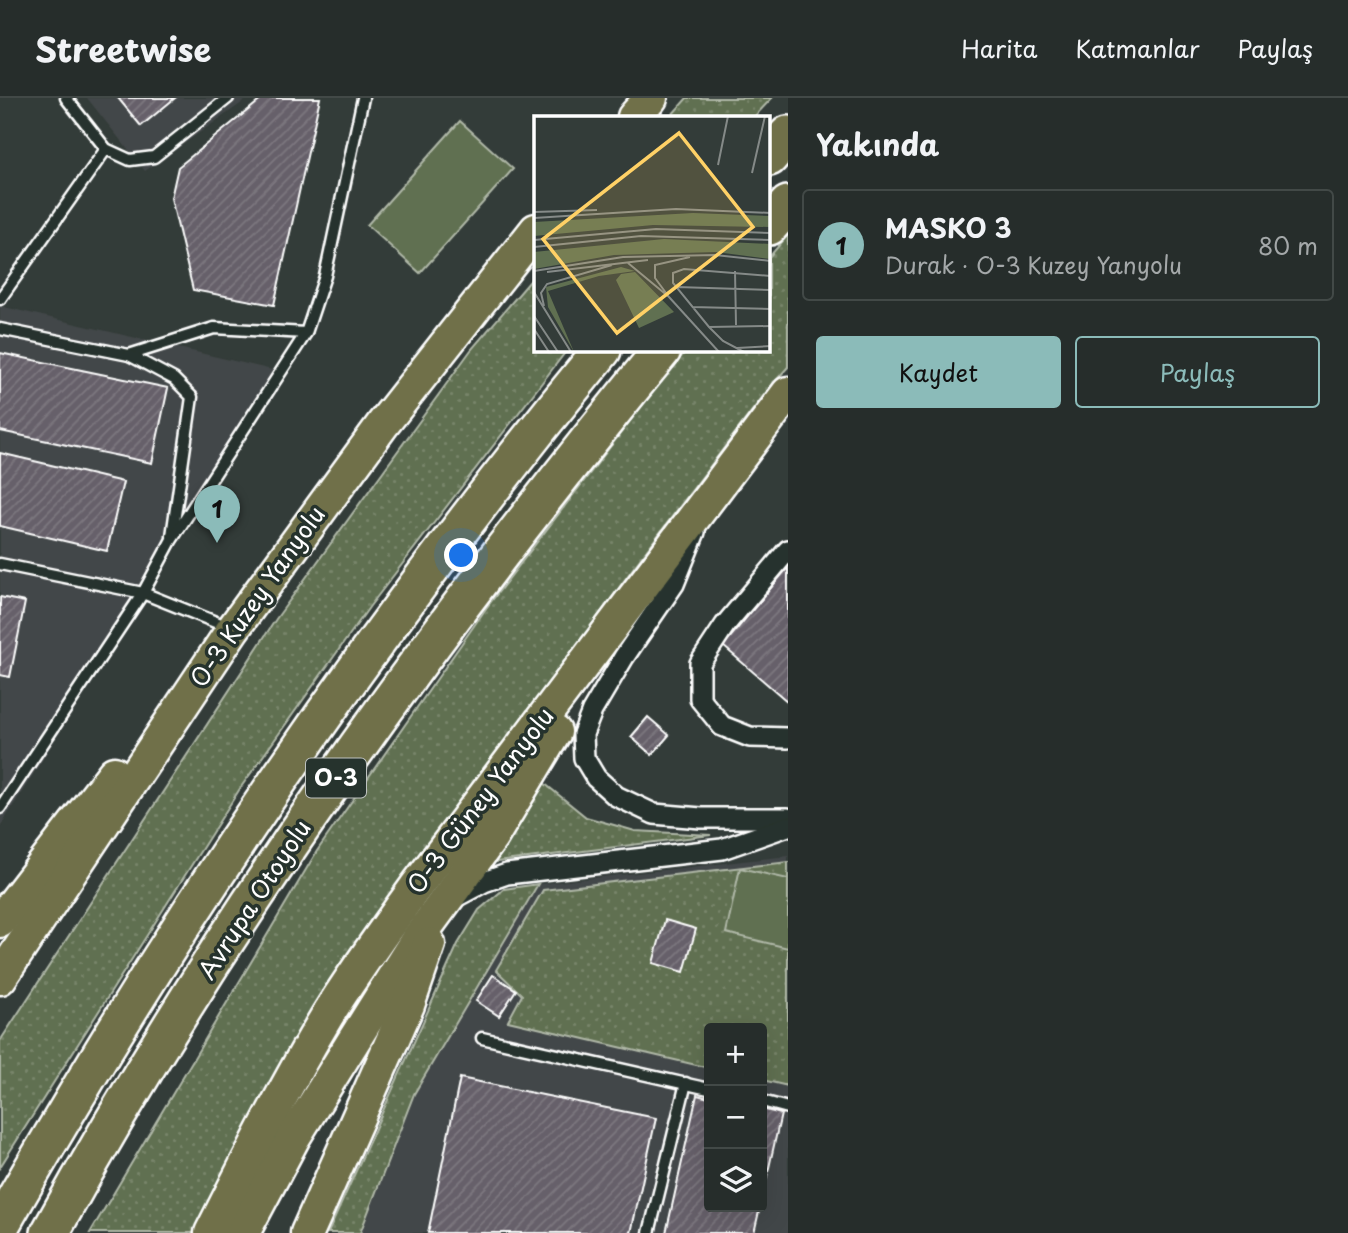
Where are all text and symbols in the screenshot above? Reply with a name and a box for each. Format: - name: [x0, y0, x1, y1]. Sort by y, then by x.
- text: Streetwise: [35, 23, 211, 73]
- text: Harita: [961, 30, 1038, 66]
- text: Katmanlar: [1076, 30, 1200, 66]
- text: Paylaş: [1238, 30, 1313, 66]
- inset map: [534, 116, 771, 352]
- text: Yakında: [816, 121, 939, 166]
- text: MASKO 3: [885, 208, 1012, 247]
- text: 1: [836, 228, 847, 263]
- text: 80 m: [1258, 228, 1318, 263]
- text: Durak · O-3 Kuzey Yanyolu: [885, 247, 1182, 282]
- button: Kaydet: [816, 336, 1061, 408]
- button: Paylaş: [1075, 336, 1320, 408]
- pin: 1: [194, 485, 240, 543]
- street label: O-3 Kuzey Yanyolu: [180, 498, 333, 694]
- your location: [444, 538, 478, 572]
- street label: O-3 Güney Yanyolu: [397, 699, 562, 901]
- road number: O-3: [306, 758, 366, 798]
- street label: Avrupa Otoyolu: [188, 812, 319, 986]
- map controls: [704, 1023, 767, 1212]
- button: +: [704, 1023, 767, 1086]
- button: −: [704, 1086, 767, 1149]
- button: layers: [704, 1149, 767, 1212]

